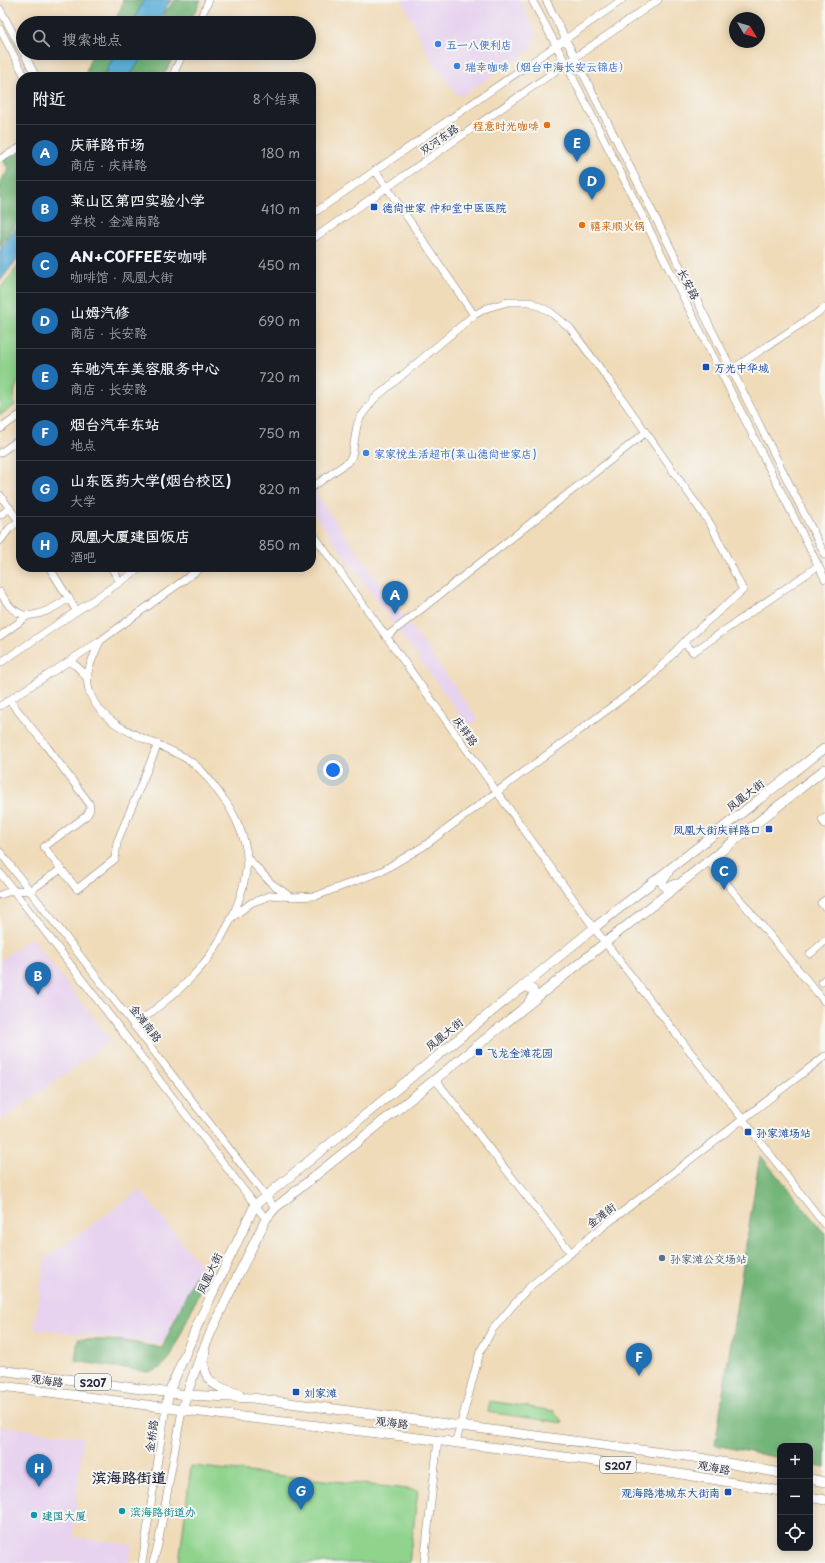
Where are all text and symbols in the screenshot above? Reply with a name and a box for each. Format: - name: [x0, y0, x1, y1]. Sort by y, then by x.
- north arrow: [729, 12, 765, 48]
- search box: [16, 16, 316, 60]
- icon: search: [30, 27, 52, 49]
- text: 搜索地点: [62, 27, 122, 50]
- place label: 五一八便利店: [446, 36, 512, 53]
- marker: 五一八便利店: [433, 39, 443, 49]
- place label: 瑞幸咖啡（烟台中海长安云锦店）: [465, 58, 630, 75]
- marker: 瑞幸咖啡（烟台中海长安云锦店）: [452, 61, 462, 71]
- text: 附近: [32, 85, 66, 111]
- text: 8个结果: [253, 89, 300, 108]
- place label: 程意时光咖啡: [473, 117, 539, 134]
- street label: 双河东路: [416, 119, 462, 159]
- marker: 程意时光咖啡: [542, 120, 552, 130]
- pin: E: [564, 129, 590, 162]
- text: 庆祥路市场: [70, 132, 145, 155]
- text: A: [40, 143, 50, 162]
- text: 180 m: [261, 143, 300, 162]
- text: 商店 · 庆祥路: [70, 155, 147, 174]
- pin: D: [579, 167, 605, 200]
- text: 莱山区第四实验小学: [70, 188, 205, 211]
- text: B: [41, 199, 49, 218]
- text: 410 m: [261, 199, 300, 218]
- place label: 德尚世家 仲和堂中医医院: [382, 199, 507, 216]
- marker: 德尚世家 仲和堂中医医院: [369, 202, 379, 212]
- text: 学校 · 金滩南路: [70, 211, 160, 230]
- place label: 禧来顺火锅: [590, 217, 645, 234]
- marker: 禧来顺火锅: [577, 220, 587, 230]
- text: AN+COFFEE安咖啡: [70, 244, 207, 267]
- text: C: [40, 255, 50, 274]
- text: 450 m: [258, 255, 300, 274]
- street label: 长安路: [674, 265, 704, 303]
- text: 咖啡馆 · 凤凰大街: [70, 267, 173, 286]
- text: 山姆汽修: [70, 300, 130, 323]
- text: D: [40, 311, 50, 330]
- text: 690 m: [258, 311, 300, 330]
- text: 商店 · 长安路: [70, 323, 147, 342]
- text: 车驰汽车美容服务中心: [70, 356, 220, 379]
- place label: 万光中华城: [714, 359, 769, 376]
- marker: 万光中华城: [701, 362, 711, 372]
- text: E: [41, 367, 49, 386]
- text: 720 m: [260, 367, 300, 386]
- text: 商店 · 长安路: [70, 379, 147, 398]
- text: 烟台汽车东站: [70, 412, 160, 435]
- text: F: [41, 423, 49, 442]
- text: 750 m: [259, 423, 300, 442]
- text: 地点: [70, 435, 96, 454]
- place label: 家家悦生活超市(莱山德尚世家店): [374, 445, 537, 462]
- marker: 家家悦生活超市(莱山德尚世家店): [361, 448, 371, 458]
- text: 山东医药大学(烟台校区): [70, 468, 231, 491]
- text: G: [40, 479, 50, 498]
- text: 820 m: [259, 479, 300, 498]
- text: 大学: [70, 491, 96, 510]
- text: 凤凰大厦建国饭店: [70, 524, 190, 547]
- text: H: [40, 535, 50, 554]
- text: 850 m: [259, 535, 300, 554]
- text: 酒吧: [70, 547, 96, 566]
- pin: A: [382, 581, 408, 614]
- street label: 庆祥路: [450, 713, 482, 749]
- your location: [323, 760, 343, 780]
- street label: 凤凰大街: [722, 774, 768, 815]
- place label: 凤凰大街庆祥路口: [673, 821, 761, 838]
- marker: 凤凰大街庆祥路口: [764, 824, 774, 834]
- pin: C: [711, 857, 737, 890]
- pin: B: [25, 962, 51, 995]
- street label: 金滩南路: [126, 1000, 166, 1046]
- street label: 凤凰大街: [422, 1013, 467, 1054]
- place label: 飞龙金滩花园: [487, 1044, 553, 1061]
- marker: 飞龙金滩花园: [474, 1047, 484, 1057]
- place label: 孙家滩场站: [756, 1124, 811, 1141]
- marker: 孙家滩场站: [743, 1127, 753, 1137]
- street label: 金滩街: [583, 1198, 620, 1232]
- street label: 凤凰大街: [192, 1249, 226, 1297]
- place label: 孙家滩公交场站: [670, 1250, 747, 1267]
- marker: 孙家滩公交场站: [657, 1253, 667, 1263]
- pin: F: [626, 1343, 652, 1376]
- street label: 观海路: [29, 1369, 65, 1391]
- road number: S207: [75, 1374, 111, 1390]
- place label: 刘家滩: [304, 1384, 337, 1401]
- marker: 刘家滩: [291, 1387, 301, 1397]
- street label: 观海路: [375, 1412, 409, 1432]
- street label: 金桥路: [140, 1418, 162, 1454]
- map controls: [777, 1443, 813, 1551]
- button: +: [777, 1443, 813, 1479]
- pin: H: [26, 1454, 52, 1487]
- street label: 观海路: [696, 1456, 732, 1478]
- road number: S207: [600, 1457, 636, 1473]
- district label: 滨海路街道: [91, 1465, 167, 1488]
- pin: G: [288, 1477, 314, 1510]
- button: −: [777, 1479, 813, 1515]
- place label: 观海路港城东大街南: [621, 1484, 720, 1501]
- marker: 观海路港城东大街南: [723, 1487, 733, 1497]
- place label: 滨海路街道办: [130, 1503, 196, 1520]
- marker: 滨海路街道办: [117, 1506, 127, 1516]
- place label: 建国大厦: [42, 1507, 86, 1524]
- marker: 建国大厦: [29, 1510, 39, 1520]
- button: locate: [777, 1515, 813, 1551]

